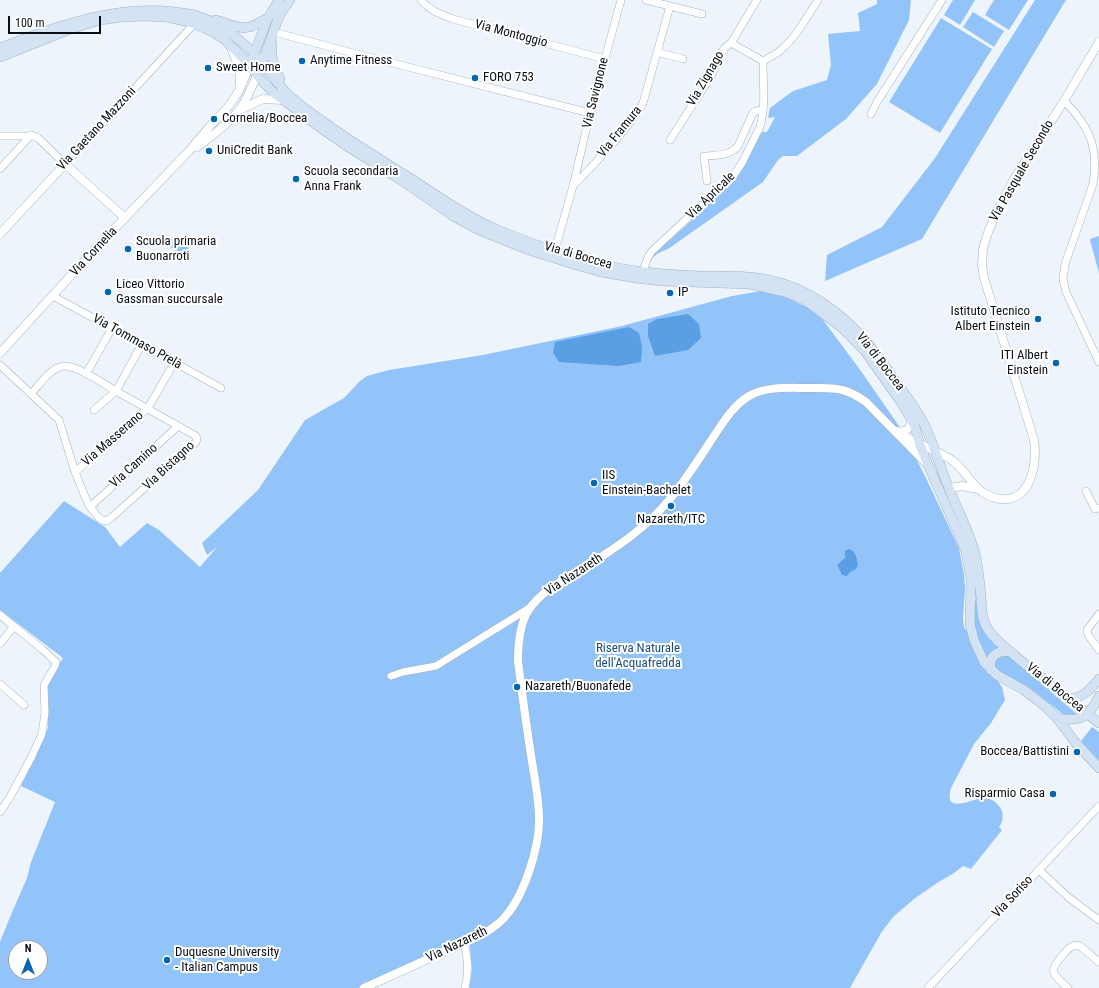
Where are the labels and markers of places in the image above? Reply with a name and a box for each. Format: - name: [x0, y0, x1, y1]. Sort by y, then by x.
- place label: Anytime Fitness: [310, 53, 392, 69]
- marker: Anytime Fitness: [297, 56, 307, 66]
- place label: Sweet Home: [216, 60, 281, 76]
- marker: Sweet Home: [203, 63, 213, 73]
- place label: FORO 753: [483, 70, 534, 86]
- marker: FORO 753: [470, 73, 480, 83]
- place label: Cornelia/Boccea: [222, 111, 307, 127]
- marker: Cornelia/Boccea: [209, 114, 219, 124]
- place label: UniCredit Bank: [217, 143, 293, 159]
- marker: UniCredit Bank: [204, 146, 214, 156]
- place label: Scuola secondaria Anna Frank: [304, 164, 398, 195]
- marker: Scuola secondaria Anna Frank: [291, 174, 301, 184]
- place label: Scuola primaria Buonarroti: [136, 234, 216, 265]
- marker: Scuola primaria Buonarroti: [123, 244, 133, 254]
- place label: Liceo Vittorio Gassman succursale: [116, 277, 223, 308]
- place label: IP: [678, 285, 688, 301]
- marker: Liceo Vittorio Gassman succursale: [103, 287, 113, 297]
- marker: IP: [665, 288, 675, 298]
- place label: Istituto Tecnico Albert Einstein: [951, 304, 1030, 335]
- marker: Istituto Tecnico Albert Einstein: [1033, 314, 1043, 324]
- place label: ITI Albert Einstein: [1001, 348, 1048, 379]
- marker: ITI Albert Einstein: [1051, 358, 1061, 368]
- place label: IIS Einstein-Bachelet: [602, 468, 691, 499]
- marker: IIS Einstein-Bachelet: [589, 478, 599, 488]
- marker: Nazareth/ITC: [666, 501, 676, 511]
- place label: Nazareth/ITC: [637, 512, 705, 528]
- place label: Nazareth/Buonafede: [525, 679, 631, 695]
- marker: Nazareth/Buonafede: [512, 682, 522, 692]
- place label: Boccea/Battistini: [980, 744, 1069, 760]
- marker: Boccea/Battistini: [1072, 747, 1082, 757]
- place label: Risparmio Casa: [965, 786, 1045, 802]
- marker: Risparmio Casa: [1048, 789, 1058, 799]
- place label: Duquesne University - Italian Campus: [175, 945, 279, 976]
- marker: Duquesne University - Italian Campus: [162, 955, 172, 965]

